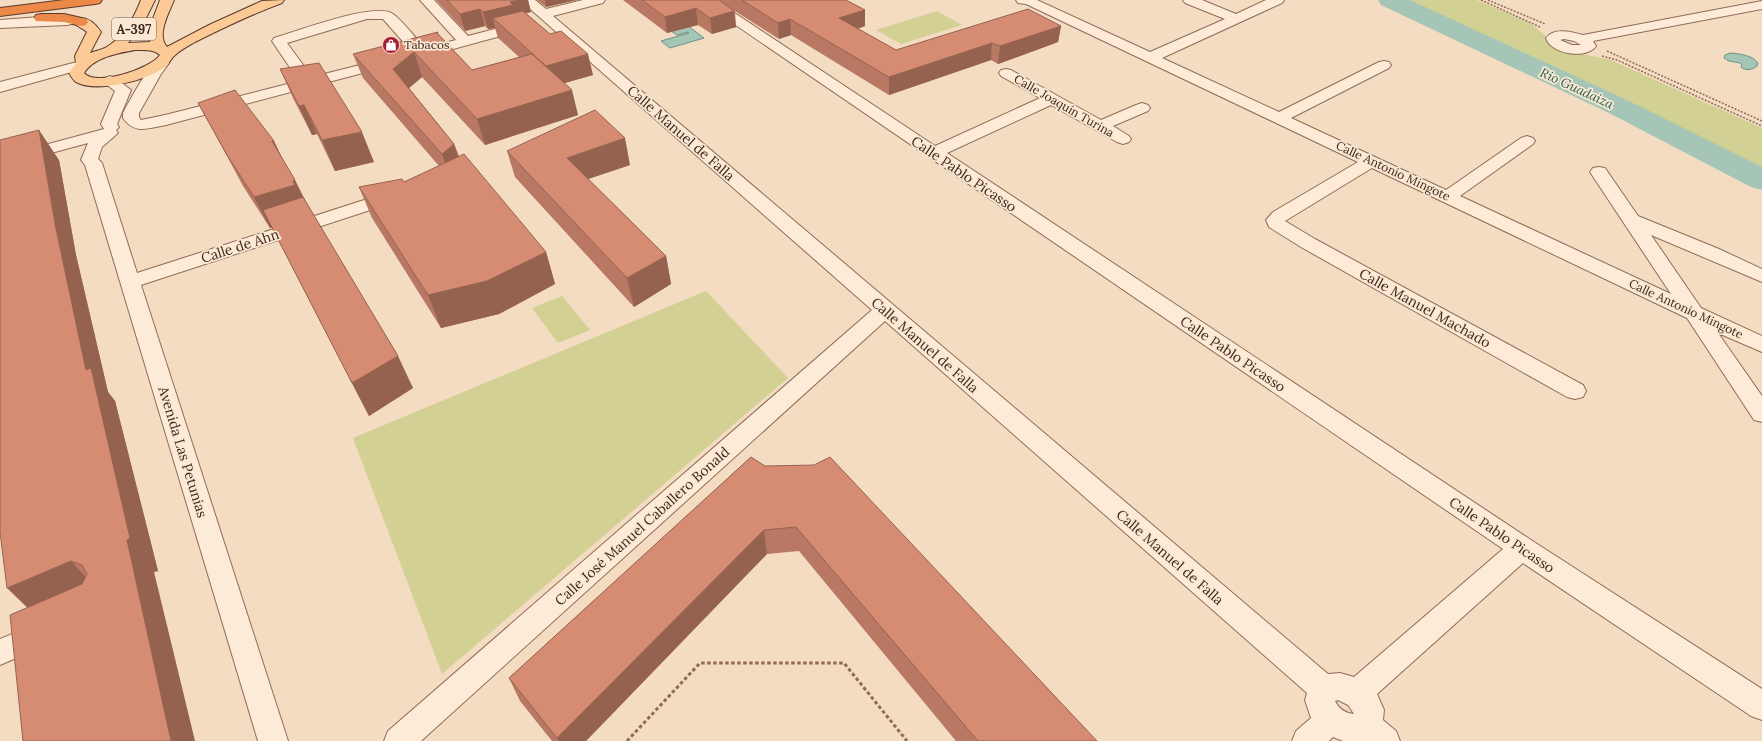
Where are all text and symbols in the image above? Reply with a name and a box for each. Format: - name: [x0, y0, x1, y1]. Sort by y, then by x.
- road number: A-397: [112, 18, 156, 40]
- shop icon: Tabacos: [381, 35, 401, 55]
- place label: Tabacos: [404, 37, 450, 52]
- water label: Rio Guadaiza: [1537, 64, 1617, 113]
- street label: Calle Joaquín Turina: [1012, 71, 1117, 140]
- street label: Calle Manuel de Falla: [623, 81, 739, 185]
- street label: Calle Pablo Picasso: [908, 132, 1020, 216]
- street label: Calle Antonio Mingote: [1334, 137, 1453, 204]
- street label: Calle de Ahn: [199, 225, 282, 267]
- street label: Calle Manuel Machado: [1356, 264, 1494, 352]
- street label: Calle Antonio Mingote: [1627, 275, 1746, 342]
- street label: Calle Manuel de Falla: [867, 293, 983, 397]
- street label: Calle Pablo Picasso: [1177, 312, 1289, 396]
- street label: Avenida Las Petunias: [154, 383, 212, 520]
- street label: Calle José Manuel Caballero Bonald: [551, 443, 733, 609]
- street label: Calle Pablo Picasso: [1446, 493, 1558, 577]
- street label: Calle Manuel de Falla: [1112, 505, 1228, 609]

